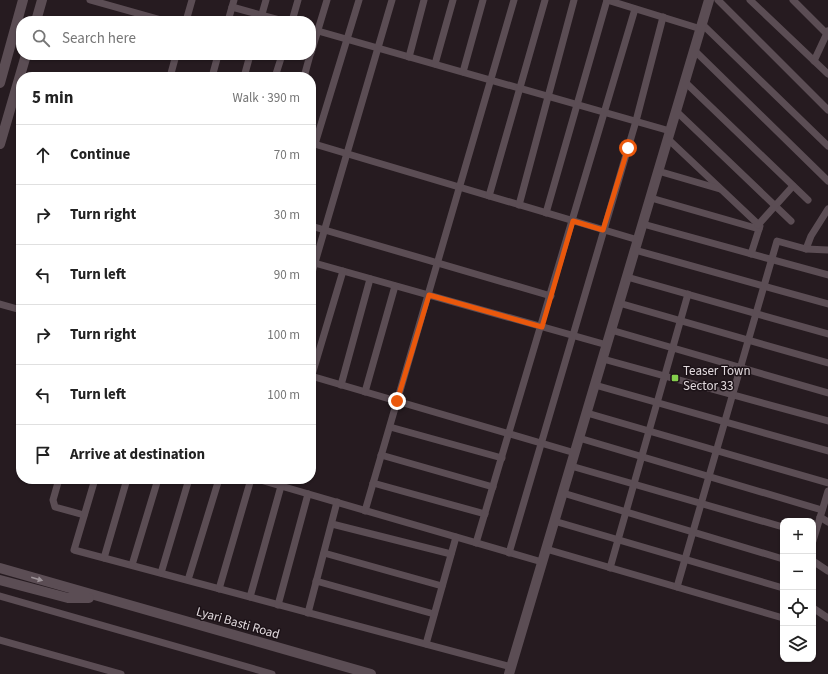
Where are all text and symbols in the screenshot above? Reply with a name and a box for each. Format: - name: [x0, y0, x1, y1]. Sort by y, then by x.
- search box: [16, 16, 316, 60]
- icon: search: [30, 27, 52, 49]
- text: Search here: [62, 28, 136, 49]
- text: 5 min: [32, 86, 73, 110]
- text: Walk · 390 m: [232, 89, 300, 107]
- route start: [619, 139, 637, 157]
- icon: ahead: [32, 144, 54, 166]
- text: Continue: [70, 144, 130, 165]
- text: 70 m: [274, 146, 300, 164]
- icon: right: [32, 204, 54, 226]
- text: Turn right: [70, 204, 136, 225]
- text: 30 m: [274, 206, 300, 224]
- icon: left: [32, 264, 54, 286]
- text: Turn left: [70, 264, 126, 285]
- text: 90 m: [274, 266, 300, 284]
- icon: right: [32, 324, 54, 346]
- text: Turn right: [70, 324, 136, 345]
- text: 100 m: [267, 326, 300, 344]
- place label: Teaser Town Sector 33: [683, 362, 751, 395]
- marker: Teaser Town Sector 33: [670, 373, 680, 383]
- icon: left: [32, 384, 54, 406]
- text: Turn left: [70, 384, 126, 405]
- text: 100 m: [267, 386, 300, 404]
- route end: [388, 392, 406, 410]
- icon: arrive: [32, 444, 54, 466]
- text: Arrive at destination: [70, 444, 205, 465]
- map controls: [780, 518, 816, 662]
- button: +: [780, 518, 816, 554]
- button: −: [780, 554, 816, 590]
- one-way arrow: [32, 576, 44, 582]
- button: locate: [780, 590, 816, 626]
- street label: Lyari Basti Road: [194, 602, 282, 644]
- button: layers: [780, 626, 816, 662]

